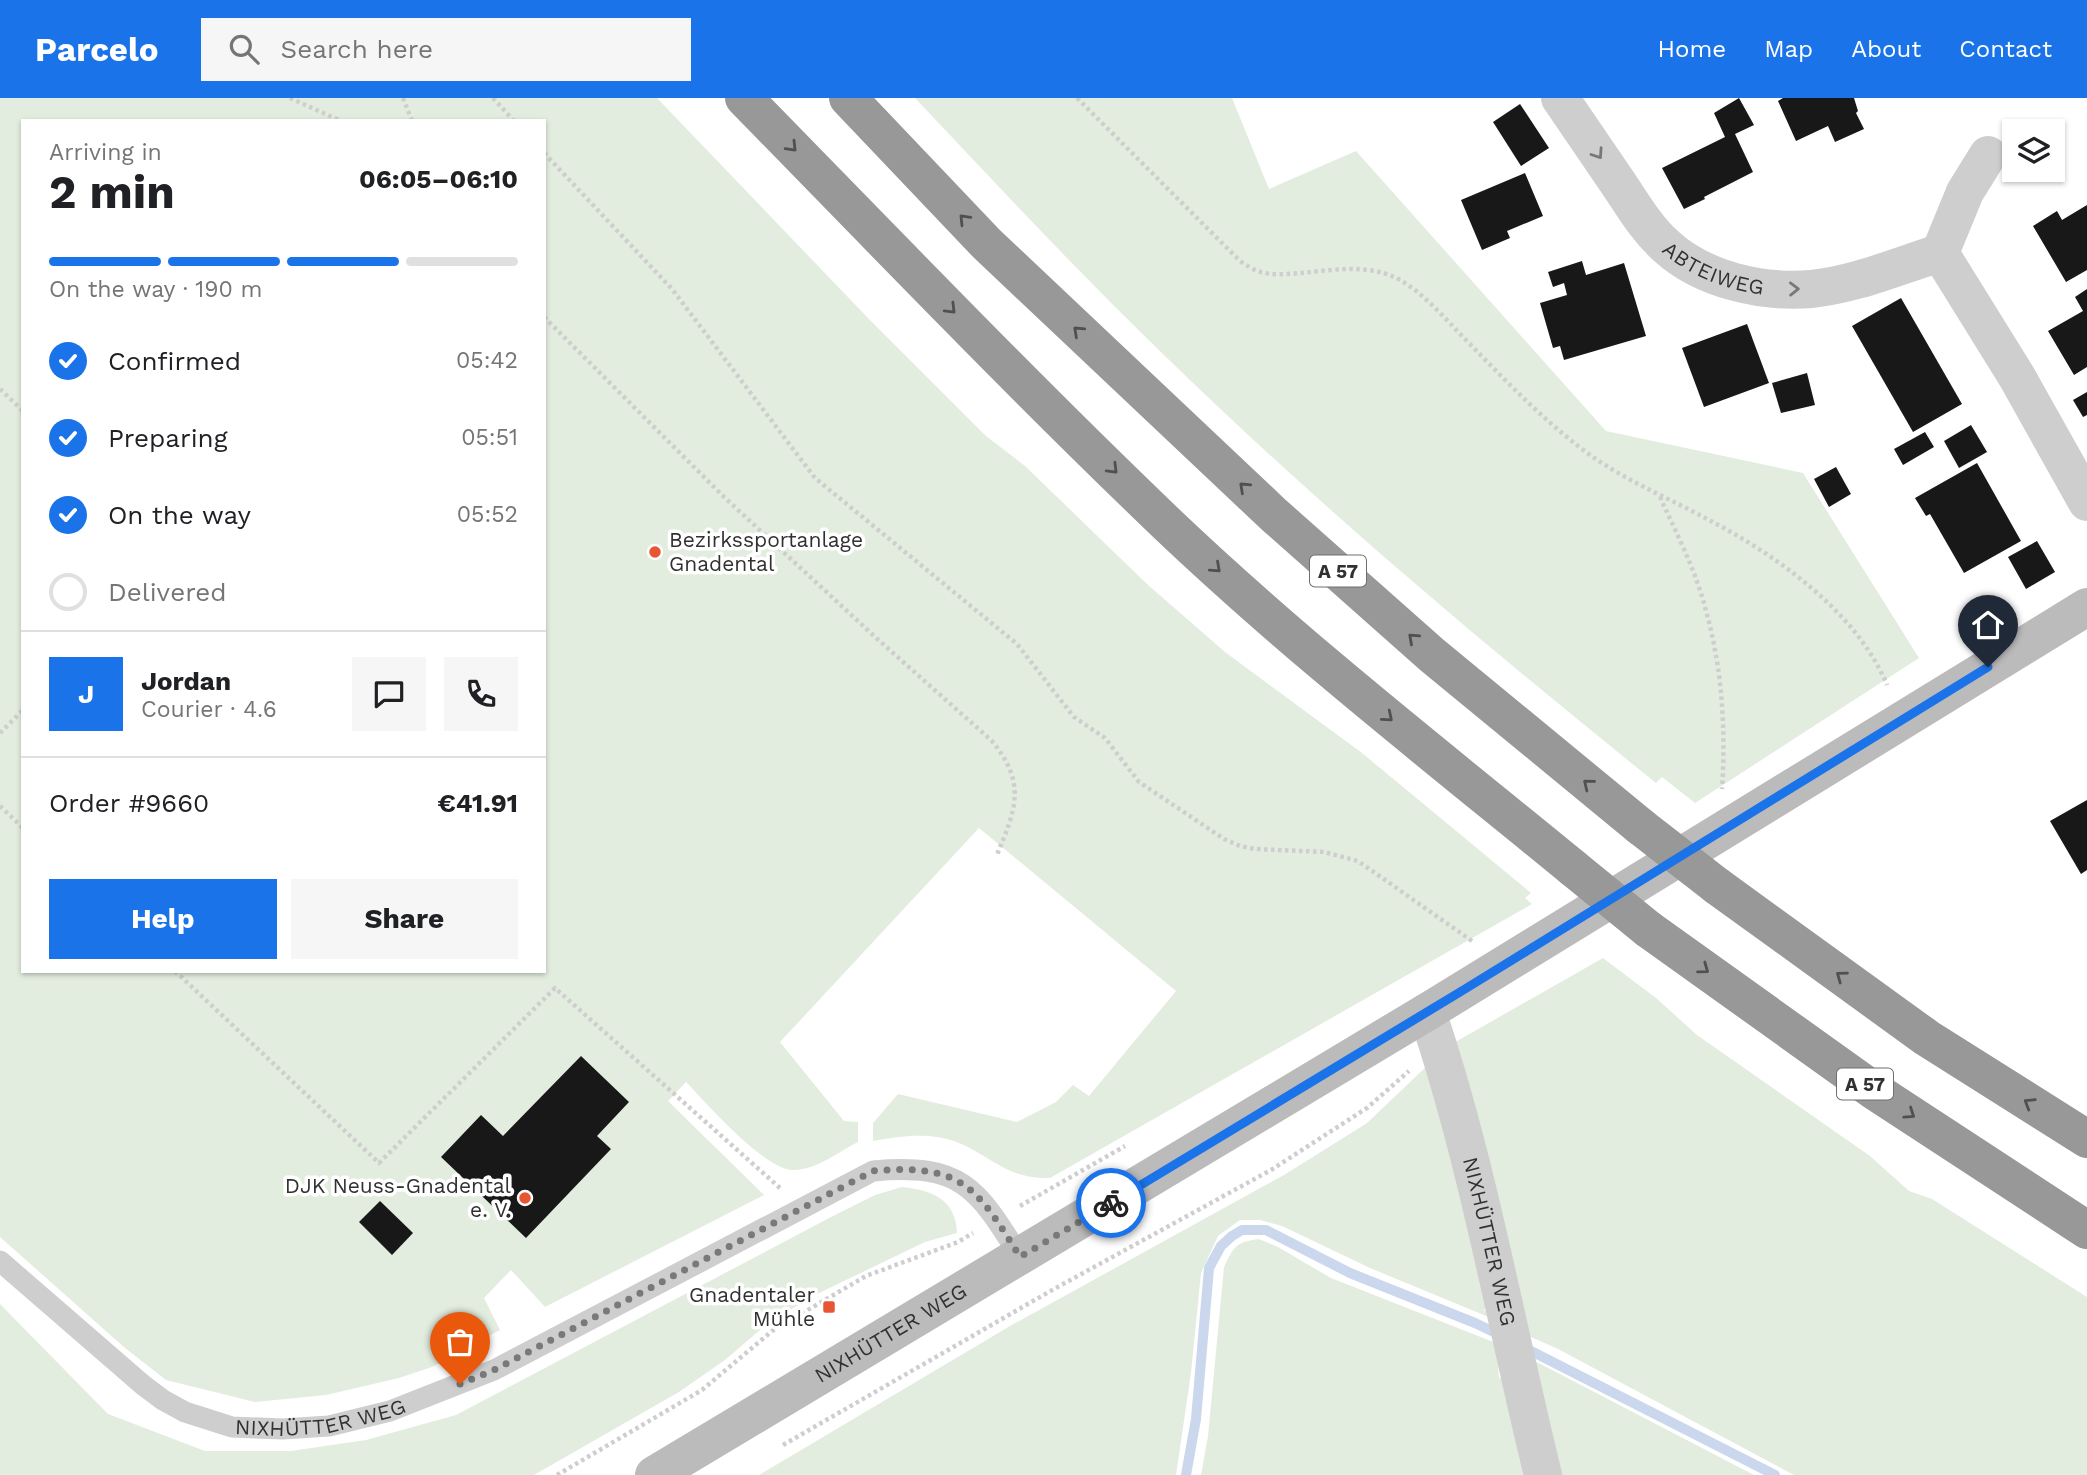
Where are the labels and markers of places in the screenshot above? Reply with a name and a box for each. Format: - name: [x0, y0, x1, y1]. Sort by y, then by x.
- place label: Bezirkssportanlage Gnadental: [669, 527, 863, 576]
- marker: Bezirkssportanlage Gnadental: [647, 544, 663, 560]
- pin: [1958, 595, 2018, 667]
- place label: DJK Neuss-Gnadental e. V.: [285, 1173, 512, 1222]
- marker: DJK Neuss-Gnadental e. V.: [517, 1190, 533, 1206]
- place label: Gnadentaler Mühle: [689, 1282, 815, 1331]
- marker: Gnadentaler Mühle: [821, 1299, 837, 1315]
- pin: [430, 1312, 490, 1384]

